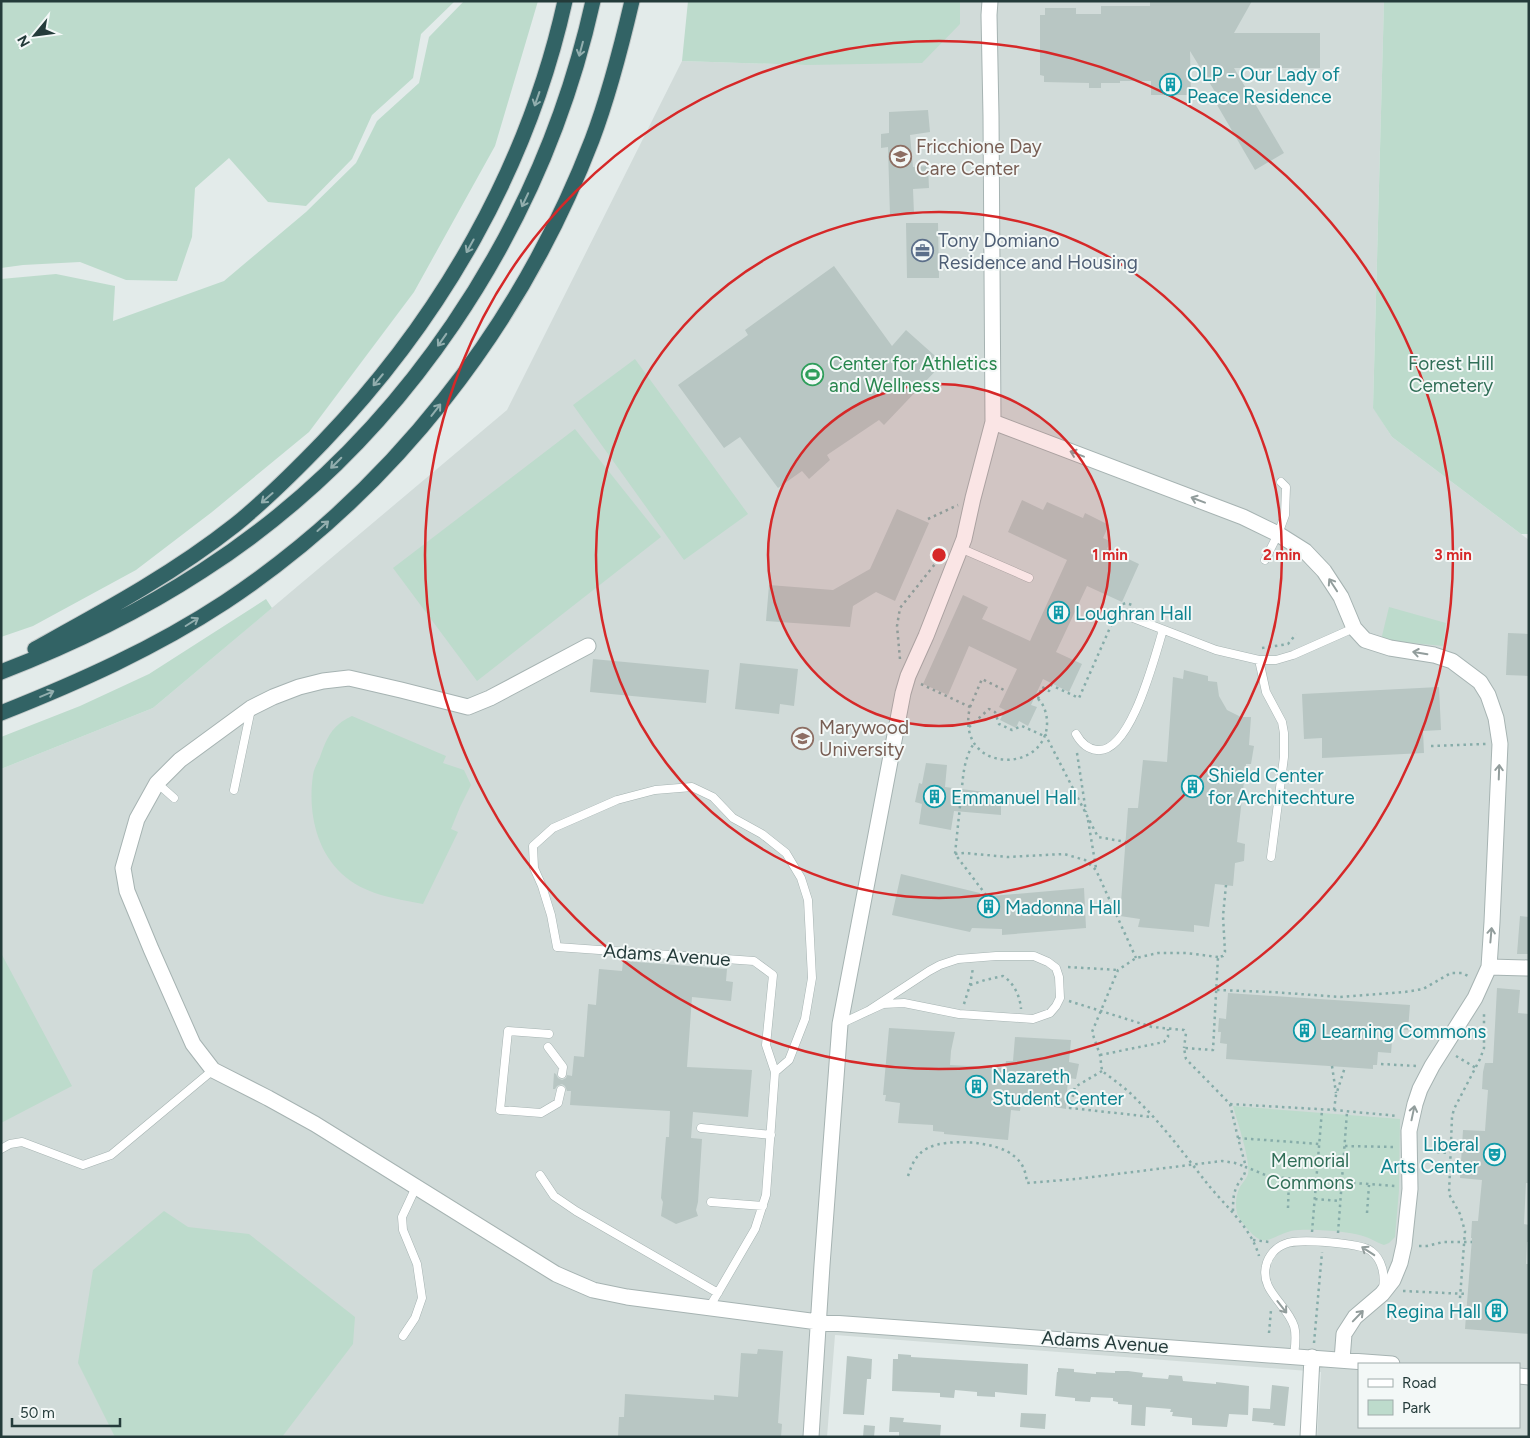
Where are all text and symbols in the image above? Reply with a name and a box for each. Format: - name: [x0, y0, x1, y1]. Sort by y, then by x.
- north arrow: [10, 10, 60, 60]
- text: N: [14, 32, 34, 50]
- one-way arrow: [576, 40, 586, 56]
- place label: OLP - Our Lady of Peace Residence: [1187, 63, 1340, 108]
- building icon: OLP - Our Lady of Peace Residence: [1159, 73, 1183, 97]
- one-way arrow: [532, 90, 541, 106]
- place label: Fricchione Day Care Center: [916, 135, 1042, 180]
- school or university icon: Fricchione Day Care Center: [888, 145, 912, 169]
- one-way arrow: [519, 193, 529, 208]
- place label: Tony Domiano Residence and Housing: [938, 229, 1138, 274]
- one-way arrow: [465, 239, 475, 254]
- office icon: Tony Domiano Residence and Housing: [910, 239, 934, 263]
- one-way arrow: [437, 333, 447, 347]
- place label: Center for Athletics and Wellness: [829, 352, 997, 397]
- park label: Forest Hill Cemetery: [1408, 352, 1494, 397]
- sports icon: Center for Athletics and Wellness: [801, 362, 825, 386]
- one-way arrow: [373, 373, 384, 386]
- one-way arrow: [431, 403, 441, 417]
- one-way arrow: [1070, 449, 1085, 458]
- one-way arrow: [330, 457, 342, 469]
- one-way arrow: [260, 492, 273, 504]
- one-way arrow: [1191, 495, 1206, 504]
- one-way arrow: [316, 521, 329, 532]
- centre of rings: [930, 546, 948, 564]
- text: 1 min: [1092, 546, 1128, 564]
- text: 2 min: [1263, 546, 1301, 564]
- text: 3 min: [1434, 546, 1472, 564]
- one-way arrow: [1328, 578, 1338, 592]
- building icon: Loughran Hall: [1047, 601, 1071, 625]
- place label: Loughran Hall: [1075, 602, 1192, 625]
- one-way arrow: [184, 617, 198, 627]
- one-way arrow: [1412, 647, 1428, 657]
- one-way arrow: [39, 689, 54, 698]
- place label: Marywood University: [819, 716, 909, 761]
- school or university icon: Marywood University: [791, 726, 815, 750]
- place label: Shield Center for Architechture: [1208, 764, 1355, 809]
- one-way arrow: [1494, 764, 1504, 780]
- building icon: Shield Center for Architechture: [1180, 774, 1204, 798]
- building icon: Emmanuel Hall: [923, 785, 947, 809]
- place label: Emmanuel Hall: [951, 786, 1077, 809]
- building icon: Madonna Hall: [977, 895, 1001, 919]
- place label: Madonna Hall: [1005, 896, 1121, 919]
- one-way arrow: [1487, 927, 1496, 943]
- street label: Adams Avenue: [603, 939, 731, 971]
- building icon: Learning Commons: [1293, 1019, 1317, 1043]
- place label: Learning Commons: [1321, 1020, 1487, 1043]
- place label: Nazareth Student Center: [992, 1065, 1125, 1110]
- building icon: Nazareth Student Center: [964, 1075, 988, 1099]
- one-way arrow: [1409, 1105, 1418, 1121]
- place label: Liberal Arts Center: [1380, 1133, 1480, 1178]
- theatre icon: Liberal Arts Center: [1483, 1143, 1507, 1167]
- park label: Memorial Commons: [1266, 1149, 1354, 1194]
- one-way arrow: [1362, 1246, 1376, 1256]
- building icon: Regina Hall: [1485, 1299, 1509, 1323]
- one-way arrow: [1277, 1300, 1288, 1313]
- place label: Regina Hall: [1386, 1300, 1481, 1323]
- one-way arrow: [1352, 1310, 1364, 1322]
- street label: Adams Avenue: [1041, 1326, 1169, 1358]
- legend: [1358, 1363, 1520, 1428]
- text: Road: [1402, 1374, 1437, 1392]
- scale bar: [12, 1396, 120, 1428]
- text: Park: [1402, 1399, 1431, 1417]
- text: 50 m: [20, 1404, 55, 1422]

